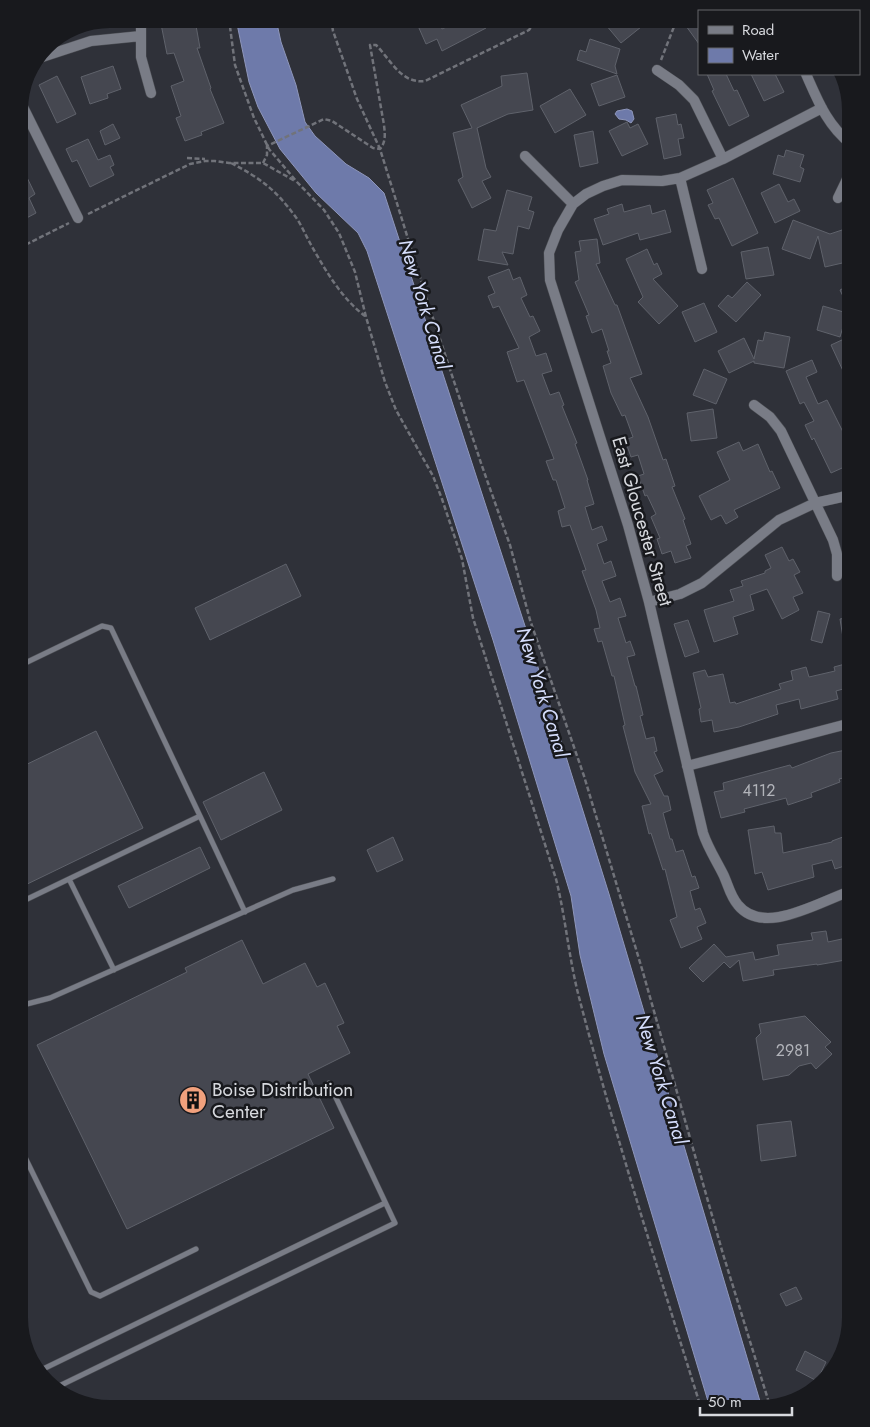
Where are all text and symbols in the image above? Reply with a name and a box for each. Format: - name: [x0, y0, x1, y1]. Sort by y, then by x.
- legend: [698, 10, 860, 75]
- text: Road: [742, 19, 774, 41]
- text: Water: [742, 44, 780, 66]
- water label: New York Canal: [391, 235, 459, 374]
- street label: East Gloucester Street: [605, 433, 680, 610]
- water label: New York Canal: [509, 623, 577, 762]
- house number: 4112: [743, 779, 775, 802]
- water label: New York Canal: [628, 1010, 696, 1149]
- house number: 2981: [776, 1039, 810, 1062]
- place label: Boise Distribution Center: [212, 1076, 353, 1125]
- building icon: Boise Distribution Center: [178, 1085, 208, 1115]
- scale bar: [700, 1384, 792, 1416]
- text: 50 m: [708, 1391, 742, 1413]

